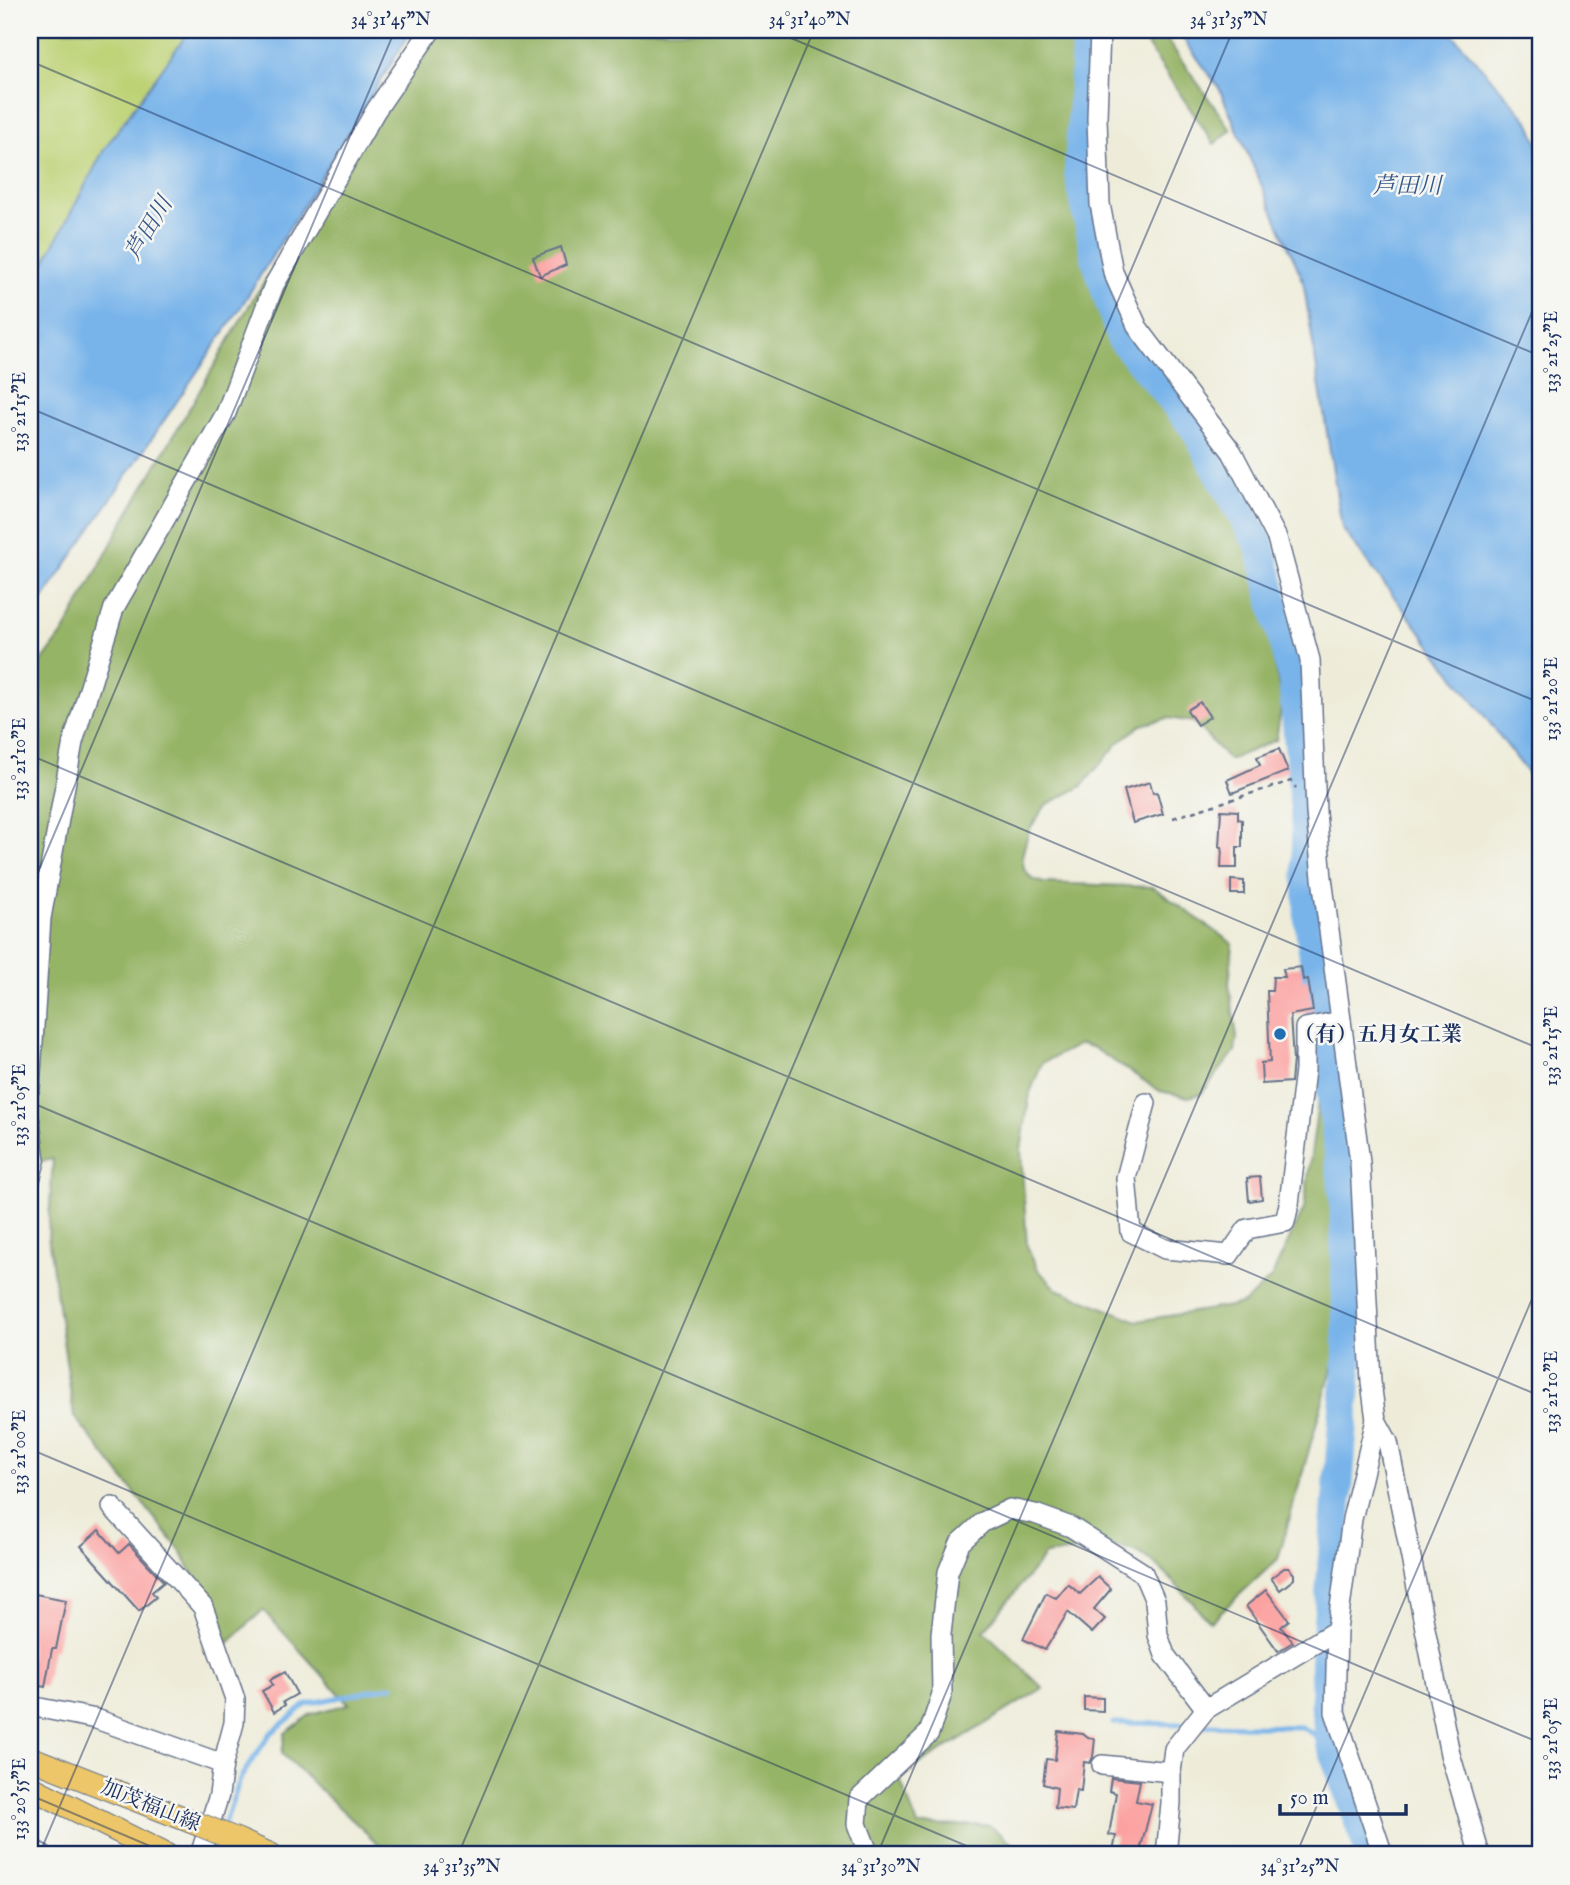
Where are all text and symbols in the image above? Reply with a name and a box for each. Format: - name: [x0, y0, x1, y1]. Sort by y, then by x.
- text: 34°31'45"N: [351, 9, 431, 32]
- text: 34°31'40"N: [769, 9, 851, 32]
- text: 34°31'35"N: [1190, 9, 1268, 32]
- water label: 芦田川: [1373, 172, 1445, 201]
- water label: 芦田川: [119, 189, 181, 266]
- text: 133°21'25"E: [1541, 311, 1564, 393]
- text: 133°21'15"E: [9, 372, 32, 452]
- text: 133°21'20"E: [1541, 657, 1564, 741]
- text: 133°21'10"E: [9, 718, 32, 800]
- text: 133°21'15"E: [1541, 1006, 1564, 1086]
- place label: （有）五月女工業: [1294, 1022, 1462, 1049]
- marker: （有）五月女工業: [1272, 1026, 1288, 1042]
- text: 133°21'05"E: [9, 1064, 32, 1146]
- text: 133°21'10"E: [1541, 1351, 1564, 1433]
- text: 133°21'00"E: [9, 1409, 32, 1495]
- text: 133°21'05"E: [1541, 1698, 1564, 1780]
- text: 133°20'55"E: [9, 1758, 32, 1840]
- scale bar: [1280, 1773, 1406, 1817]
- street label: 加茂福山線: [97, 1774, 204, 1839]
- text: 50 m: [1290, 1785, 1329, 1812]
- text: 34°31'35"N: [423, 1856, 501, 1879]
- text: 34°31'30"N: [841, 1856, 921, 1879]
- text: 34°31'25"N: [1260, 1856, 1340, 1879]

